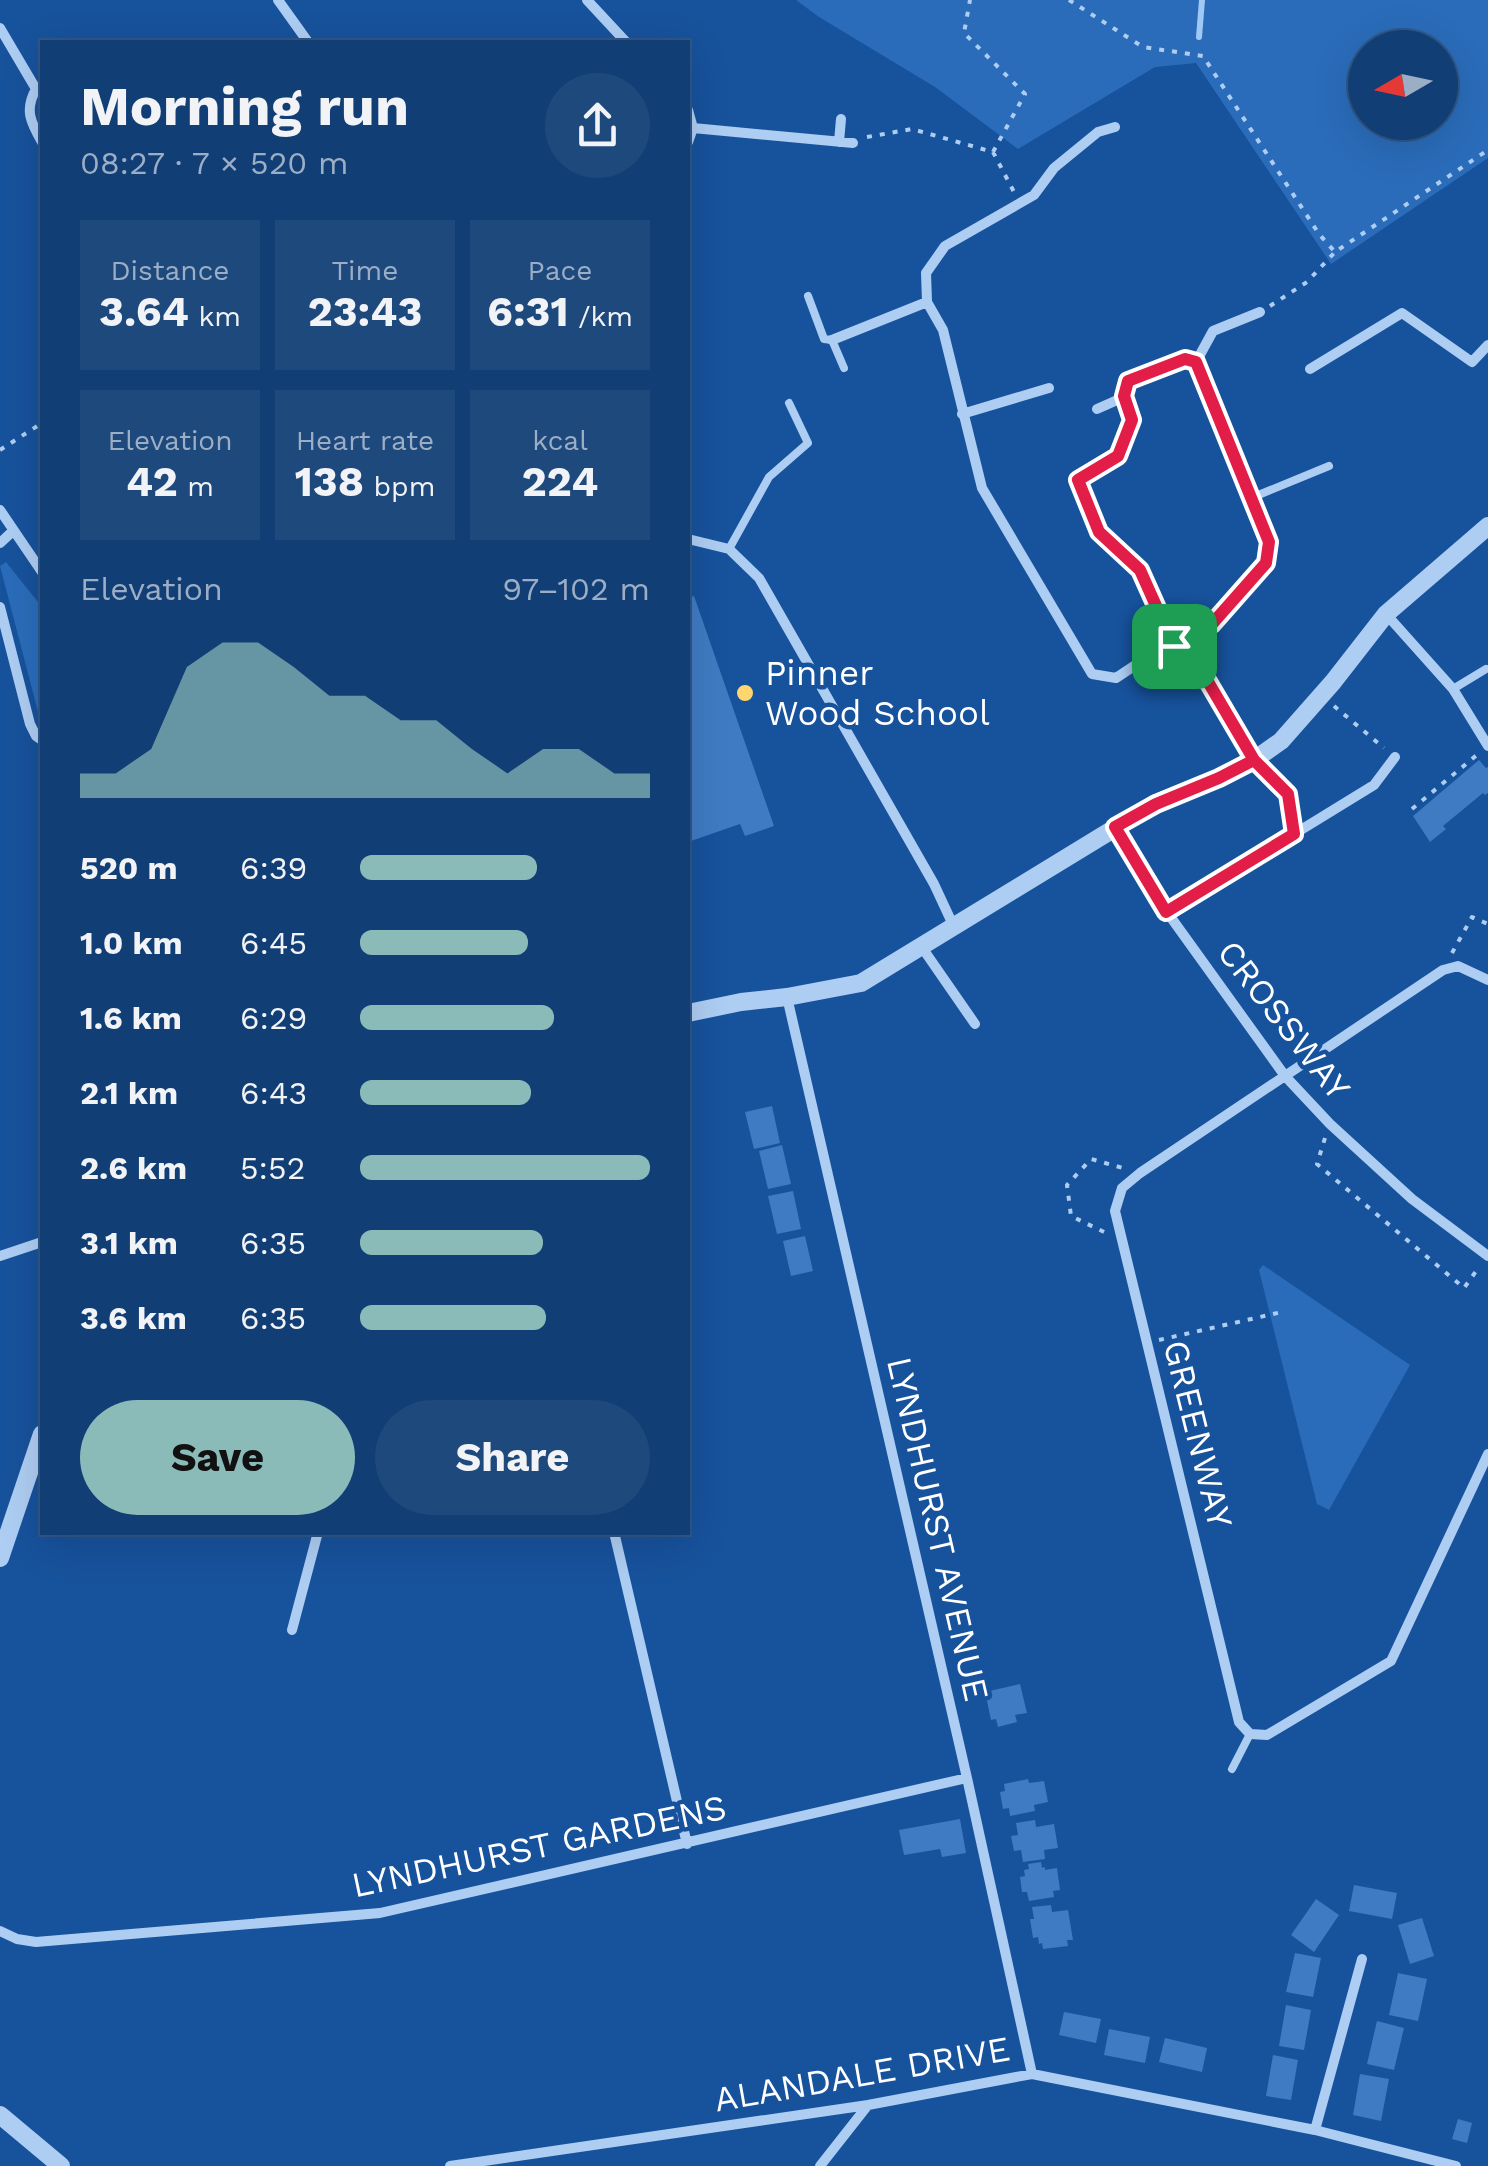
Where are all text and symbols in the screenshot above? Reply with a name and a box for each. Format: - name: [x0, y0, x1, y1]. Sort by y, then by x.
- north arrow: [1348, 30, 1458, 140]
- map controls: [1348, 30, 1458, 140]
- button: share: [545, 73, 650, 178]
- text: Morning run: [80, 74, 409, 138]
- text: 08:27 · 7 × 520 m: [80, 144, 349, 182]
- text: Distance: [110, 254, 230, 287]
- text: Time: [332, 254, 398, 287]
- text: Pace: [528, 254, 592, 287]
- text: 3.64: [99, 287, 189, 336]
- text: 23:43: [308, 287, 422, 336]
- text: 6:31: [487, 287, 569, 336]
- text: km: [189, 300, 241, 333]
- text: /km: [569, 300, 633, 333]
- text: Elevation: [108, 424, 233, 457]
- text: Heart rate: [296, 424, 434, 457]
- text: kcal: [532, 424, 588, 457]
- text: 42: [126, 457, 178, 506]
- text: 138: [295, 457, 364, 506]
- text: 224: [522, 457, 598, 506]
- text: m: [178, 470, 214, 503]
- text: bpm: [364, 470, 435, 503]
- text: Elevation: [80, 570, 223, 608]
- text: 97–102 m: [502, 570, 650, 608]
- pin: [1132, 604, 1217, 689]
- icon: arrive: [1147, 619, 1202, 674]
- place label: Pinner Wood School: [765, 652, 990, 734]
- marker: Pinner Wood School: [734, 682, 756, 704]
- text: 520 m: [80, 849, 178, 887]
- text: 6:39: [240, 849, 307, 887]
- text: 1.0 km: [80, 924, 183, 962]
- text: 6:45: [240, 924, 307, 962]
- street label: CROSSWAY: [1209, 932, 1359, 1108]
- text: 1.6 km: [80, 999, 182, 1037]
- text: 6:29: [240, 999, 307, 1037]
- text: 2.1 km: [80, 1074, 178, 1112]
- text: 6:43: [240, 1074, 307, 1112]
- text: 2.6 km: [80, 1149, 187, 1187]
- text: 5:52: [240, 1149, 305, 1187]
- text: 3.1 km: [80, 1224, 178, 1262]
- text: 6:35: [240, 1224, 306, 1262]
- text: 3.6 km: [80, 1299, 187, 1337]
- text: 6:35: [240, 1299, 306, 1337]
- street label: GREENWAY: [1154, 1336, 1242, 1532]
- street label: LYNDHURST AVENUE: [878, 1353, 998, 1705]
- button: Save: [80, 1400, 355, 1515]
- button: Share: [375, 1400, 650, 1515]
- street label: LYNDHURST GARDENS: [348, 1786, 730, 1906]
- street label: ALANDALE DRIVE: [711, 2027, 1013, 2121]

